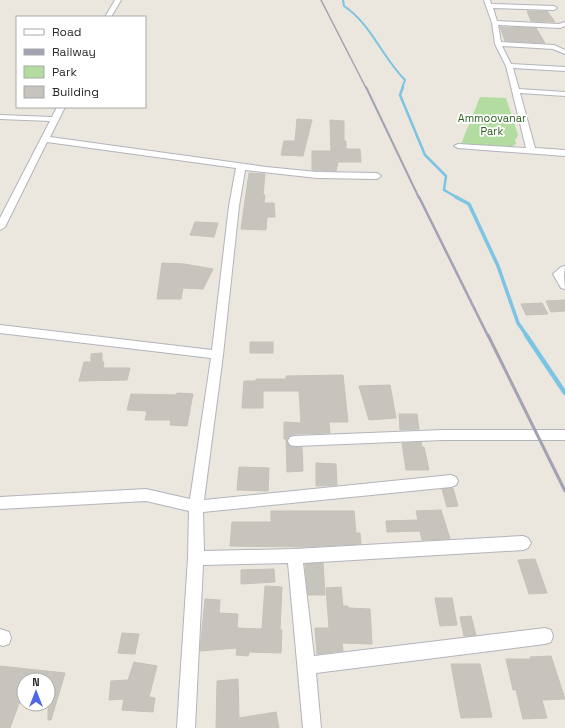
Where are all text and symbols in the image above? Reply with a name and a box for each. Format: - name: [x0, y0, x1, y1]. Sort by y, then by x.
- legend: [16, 16, 146, 108]
- text: Road: [52, 24, 81, 40]
- text: Railway: [52, 44, 96, 60]
- text: Park: [52, 64, 77, 80]
- text: Building: [52, 84, 99, 100]
- park label: Ammoovanar Park: [458, 111, 526, 138]
- north arrow: [16, 672, 56, 712]
- text: N: [32, 675, 40, 689]

